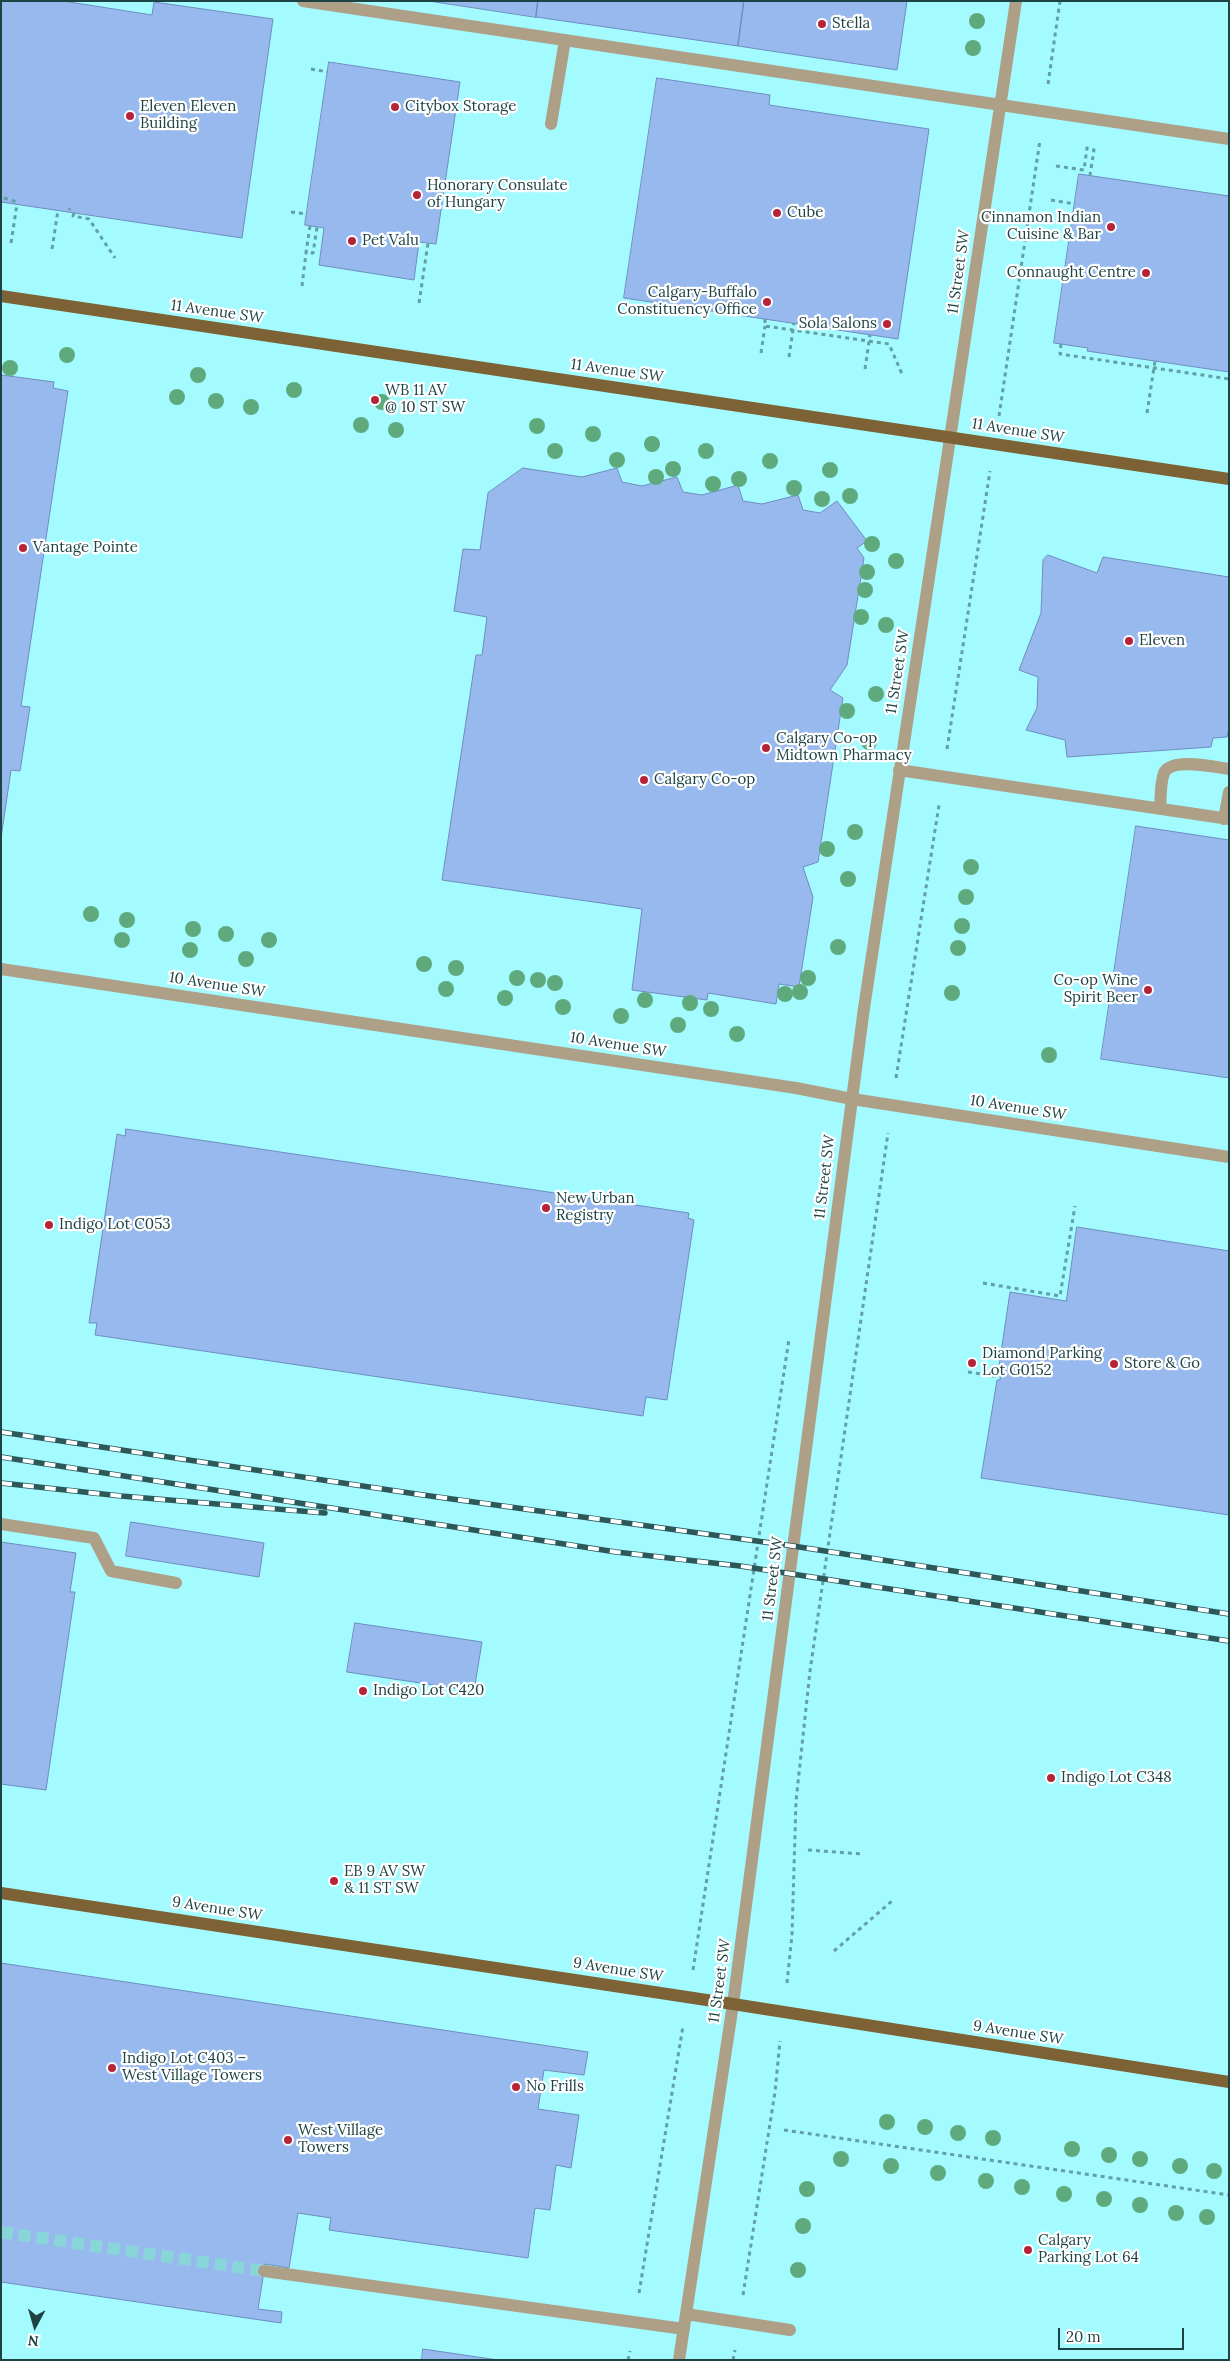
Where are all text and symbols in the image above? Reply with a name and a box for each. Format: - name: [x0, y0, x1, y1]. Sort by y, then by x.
- place label: Stella: [832, 15, 870, 33]
- marker: Stella: [816, 18, 828, 30]
- place label: Eleven Eleven Building: [140, 98, 236, 133]
- place label: Citybox Storage: [405, 98, 516, 116]
- marker: Citybox Storage: [389, 101, 401, 113]
- marker: Eleven Eleven Building: [124, 110, 136, 122]
- place label: Honorary Consulate of Hungary: [427, 177, 568, 212]
- marker: Honorary Consulate of Hungary: [411, 189, 423, 201]
- place label: Cube: [787, 204, 823, 222]
- marker: Cube: [771, 207, 783, 219]
- place label: Cinnamon Indian Cuisine & Bar: [981, 209, 1101, 244]
- marker: Cinnamon Indian Cuisine & Bar: [1105, 221, 1117, 233]
- street label: 11 Street SW: [944, 229, 974, 315]
- place label: Pet Valu: [362, 232, 419, 250]
- marker: Pet Valu: [346, 235, 358, 247]
- place label: Connaught Centre: [1007, 264, 1136, 282]
- marker: Connaught Centre: [1140, 267, 1152, 279]
- place label: Calgary-Buffalo Constituency Office: [617, 284, 757, 319]
- marker: Calgary-Buffalo Constituency Office: [761, 296, 773, 308]
- street label: 11 Avenue SW: [170, 297, 264, 327]
- place label: Sola Salons: [799, 315, 877, 333]
- marker: Sola Salons: [881, 318, 893, 330]
- street label: 11 Avenue SW: [570, 356, 664, 386]
- place label: WB 11 AV @ 10 ST SW: [385, 382, 465, 417]
- marker: WB 11 AV @ 10 ST SW: [369, 394, 381, 406]
- street label: 11 Avenue SW: [971, 415, 1065, 447]
- place label: Vantage Pointe: [33, 539, 138, 557]
- marker: Vantage Pointe: [17, 542, 29, 554]
- street label: 11 Street SW: [882, 629, 914, 715]
- place label: Eleven: [1139, 632, 1185, 650]
- marker: Eleven: [1123, 635, 1135, 647]
- place label: Calgary Co-op Midtown Pharmacy: [776, 730, 912, 765]
- marker: Calgary Co-op Midtown Pharmacy: [760, 742, 772, 754]
- place label: Calgary Co-op: [654, 771, 755, 789]
- marker: Calgary Co-op: [638, 774, 650, 786]
- street label: 10 Avenue SW: [168, 969, 266, 1001]
- place label: Co-op Wine Spirit Beer: [1054, 972, 1138, 1007]
- marker: Co-op Wine Spirit Beer: [1142, 984, 1154, 996]
- street label: 10 Avenue SW: [569, 1029, 667, 1061]
- street label: 10 Avenue SW: [969, 1092, 1067, 1124]
- street label: 11 Street SW: [811, 1134, 839, 1220]
- place label: New Urban Registry: [556, 1190, 635, 1225]
- marker: New Urban Registry: [540, 1202, 552, 1214]
- place label: Indigo Lot C053: [59, 1216, 171, 1234]
- marker: Indigo Lot C053: [43, 1219, 55, 1231]
- place label: Diamond Parking Lot G0152: [982, 1345, 1102, 1380]
- place label: Store & Go: [1124, 1355, 1200, 1373]
- marker: Diamond Parking Lot G0152: [966, 1357, 978, 1369]
- marker: Store & Go: [1108, 1358, 1120, 1370]
- street label: 11 Street SW: [759, 1536, 787, 1622]
- place label: Indigo Lot C420: [373, 1682, 484, 1700]
- marker: Indigo Lot C420: [357, 1685, 369, 1697]
- place label: Indigo Lot C348: [1061, 1769, 1172, 1787]
- marker: Indigo Lot C348: [1045, 1772, 1057, 1784]
- place label: EB 9 AV SW & 11 ST SW: [344, 1863, 425, 1898]
- marker: EB 9 AV SW & 11 ST SW: [328, 1875, 340, 1887]
- street label: 9 Avenue SW: [171, 1893, 263, 1925]
- street label: 11 Street SW: [705, 1938, 735, 2024]
- street label: 9 Avenue SW: [572, 1954, 664, 1986]
- street label: 9 Avenue SW: [972, 2017, 1064, 2049]
- place label: Indigo Lot C403 – West Village Towers: [122, 2050, 262, 2085]
- marker: Indigo Lot C403 – West Village Towers: [106, 2062, 118, 2074]
- place label: No Frills: [526, 2078, 584, 2096]
- marker: No Frills: [510, 2081, 522, 2093]
- place label: West Village Towers: [298, 2122, 383, 2157]
- marker: West Village Towers: [282, 2134, 294, 2146]
- place label: Calgary Parking Lot 64: [1038, 2232, 1139, 2267]
- marker: Calgary Parking Lot 64: [1022, 2244, 1034, 2256]
- north arrow: [10, 2301, 60, 2351]
- scale bar: [1060, 2318, 1186, 2350]
- text: 20 m: [1066, 2327, 1101, 2346]
- text: N: [27, 2331, 40, 2350]

